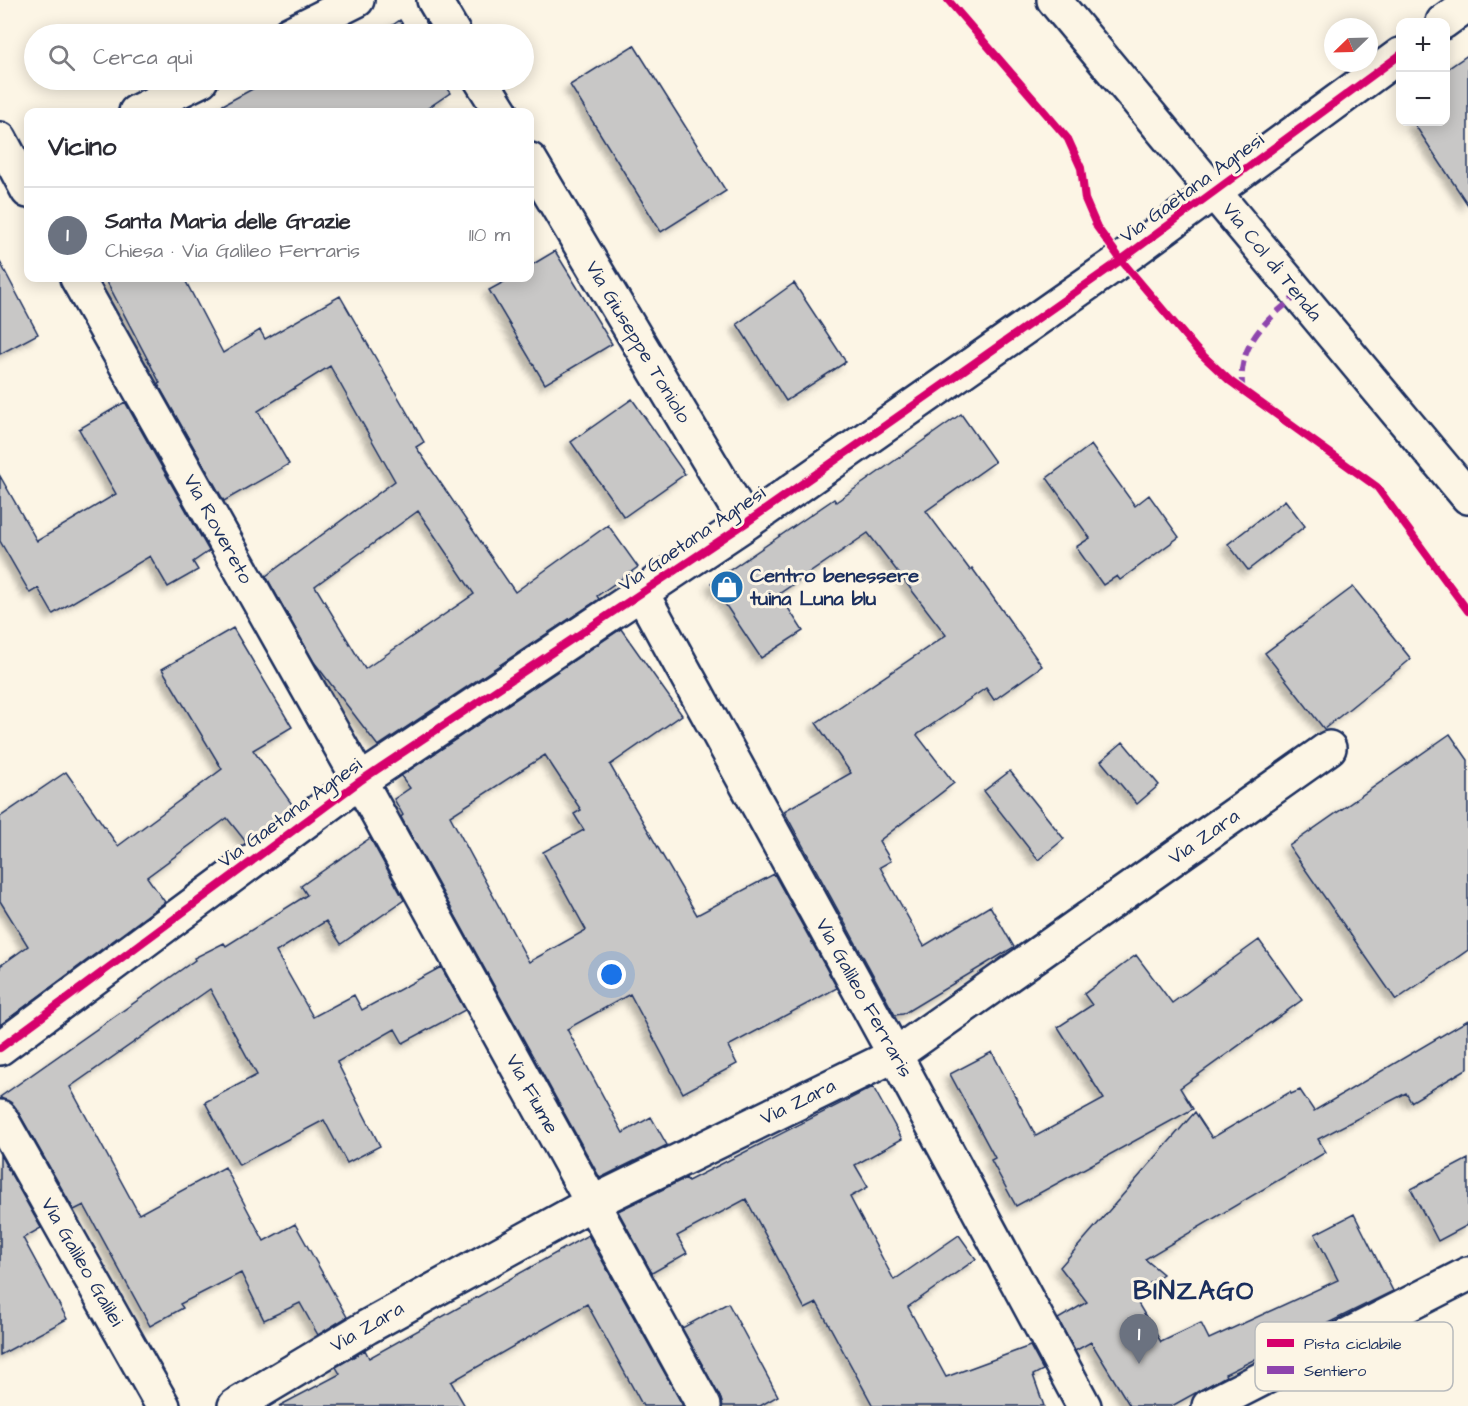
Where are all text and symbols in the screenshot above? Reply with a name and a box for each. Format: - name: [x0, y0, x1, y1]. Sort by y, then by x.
- north arrow: [1324, 18, 1378, 72]
- map controls: [1396, 18, 1450, 126]
- button: +: [1396, 18, 1450, 72]
- search box: [24, 24, 534, 90]
- icon: search: [45, 41, 78, 74]
- text: Cerca qui: [93, 42, 192, 73]
- button: −: [1396, 72, 1450, 126]
- street label: Via Gaetana Agnesi: [1114, 126, 1270, 251]
- text: Vicino: [48, 129, 116, 165]
- street label: Via Col di Tenda: [1215, 197, 1329, 327]
- text: Santa Maria delle Grazie: [105, 206, 351, 237]
- text: 1: [66, 221, 69, 249]
- text: 110 m: [469, 221, 510, 249]
- text: Chiesa · Via Galileo Ferraris: [105, 237, 360, 265]
- street label: Via Giuseppe Toniolo: [578, 255, 698, 429]
- street label: Via Rovereto: [176, 469, 260, 589]
- street label: Via Gaetana Agnesi: [613, 479, 772, 600]
- place label: Centro benessere tuina Luna blu: [749, 562, 919, 613]
- shop icon: Centro benessere tuina Luna blu: [709, 569, 745, 605]
- street label: Via Gaetana Agnesi: [212, 751, 368, 876]
- street label: Via Zara: [1163, 802, 1245, 872]
- street label: Via Galileo Ferraris: [809, 913, 919, 1083]
- your location: [597, 960, 626, 989]
- street label: Via Fiume: [499, 1049, 565, 1139]
- street label: Via Zara: [756, 1072, 840, 1132]
- street label: Via Galileo Galilei: [34, 1192, 130, 1332]
- district label: BINZAGO: [1133, 1273, 1255, 1309]
- street label: Via Zara: [325, 1295, 409, 1359]
- pin: 1: [1120, 1314, 1158, 1364]
- legend: [1255, 1322, 1453, 1391]
- text: Pista ciclabile: [1304, 1333, 1402, 1355]
- text: Sentiero: [1304, 1360, 1366, 1382]

